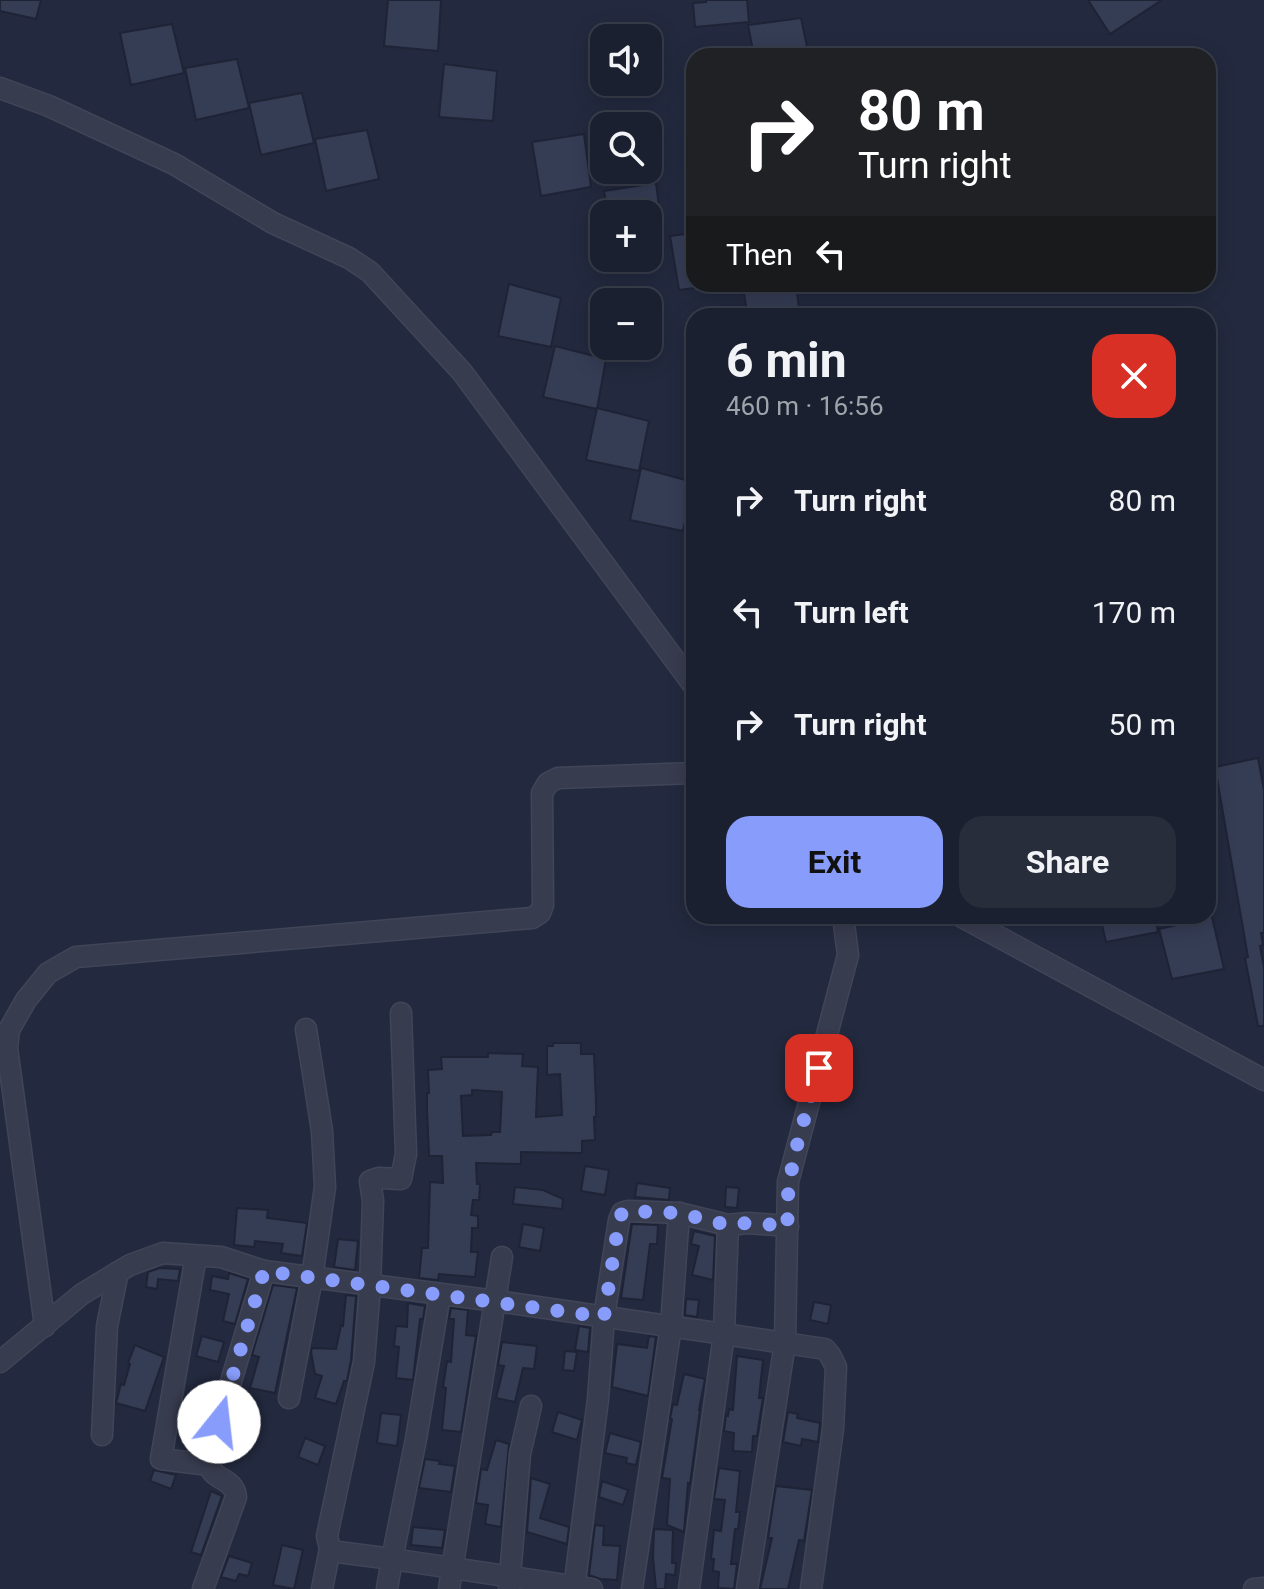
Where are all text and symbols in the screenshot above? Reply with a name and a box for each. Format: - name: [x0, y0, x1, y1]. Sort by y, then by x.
- map controls: [590, 24, 662, 360]
- button: sound: [590, 24, 662, 96]
- text: 80 m: [858, 78, 985, 144]
- icon: right: [726, 80, 830, 184]
- button: search: [590, 112, 662, 184]
- text: Turn right: [858, 145, 1011, 187]
- button: +: [590, 200, 662, 272]
- icon: left: [809, 232, 853, 276]
- text: Then: [726, 237, 793, 272]
- button: −: [590, 288, 662, 360]
- text: 6 min: [726, 332, 847, 389]
- button: close: [1092, 334, 1176, 418]
- text: 460 m · 16:56: [726, 391, 884, 421]
- icon: right: [726, 478, 770, 522]
- text: Turn right: [794, 483, 927, 518]
- text: 80 m: [1109, 483, 1176, 518]
- icon: left: [726, 590, 770, 634]
- text: Turn left: [794, 595, 909, 630]
- text: 170 m: [1092, 595, 1176, 630]
- icon: right: [726, 702, 770, 746]
- text: Turn right: [794, 707, 927, 742]
- text: 50 m: [1109, 707, 1176, 742]
- button: Exit: [726, 816, 943, 908]
- button: Share: [959, 816, 1176, 908]
- pin: [785, 1034, 853, 1102]
- icon: arrive: [797, 1046, 841, 1090]
- position arrow: [177, 1380, 261, 1464]

